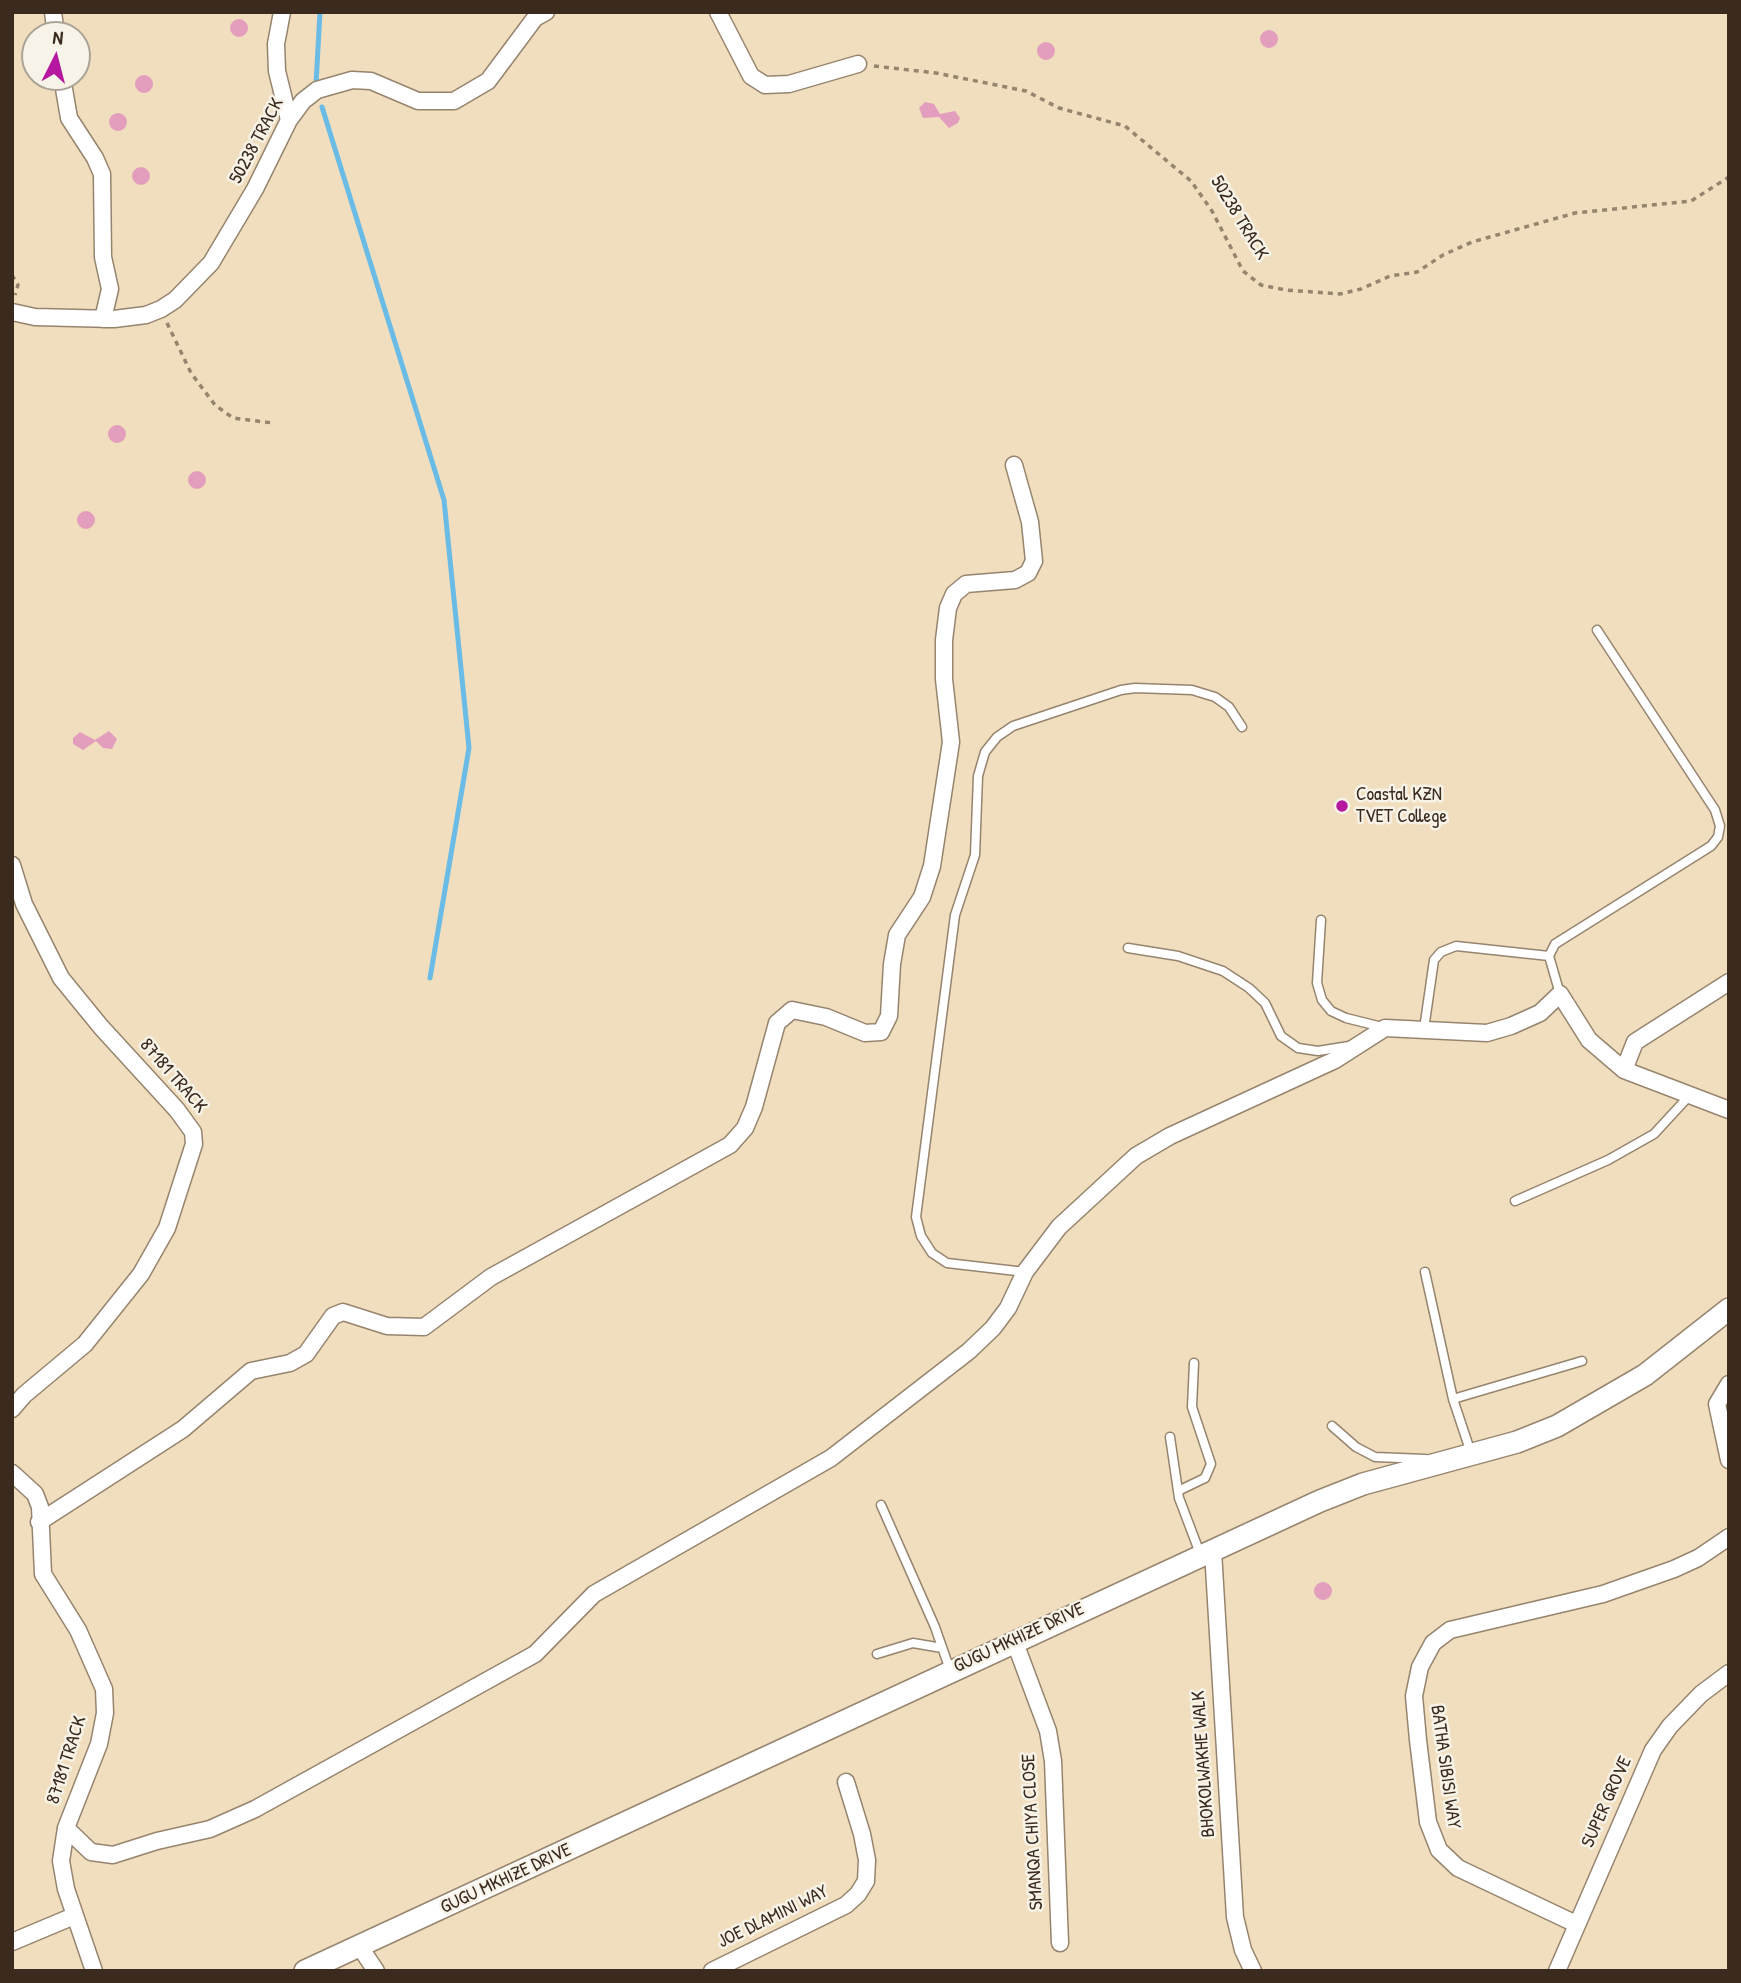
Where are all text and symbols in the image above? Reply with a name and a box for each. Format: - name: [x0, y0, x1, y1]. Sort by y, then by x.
- north arrow: [21, 21, 91, 91]
- text: N: [52, 24, 64, 51]
- street label: 50238 TRACK: [225, 94, 289, 188]
- street label: 50238 TRACK: [1205, 172, 1273, 264]
- place label: Coastal KZN TVET College: [1356, 784, 1447, 828]
- marker: Coastal KZN TVET College: [1334, 798, 1350, 814]
- street label: 87181 TRACK: [134, 1034, 212, 1118]
- street label: GUGU MKHIZE DRIVE: [950, 1598, 1088, 1678]
- street label: BHOKOLWAKHE WALK: [1187, 1690, 1221, 1838]
- street label: BATHA SIBISI WAY: [1425, 1704, 1465, 1830]
- street label: 87181 TRACK: [42, 1713, 92, 1807]
- street label: SMANQA CHIYA CLOSE: [1018, 1753, 1048, 1911]
- street label: SUPER GROVE: [1577, 1753, 1637, 1851]
- street label: GUGU MKHIZE DRIVE: [437, 1839, 575, 1919]
- street label: JOE DLAMINI WAY: [714, 1880, 832, 1954]

